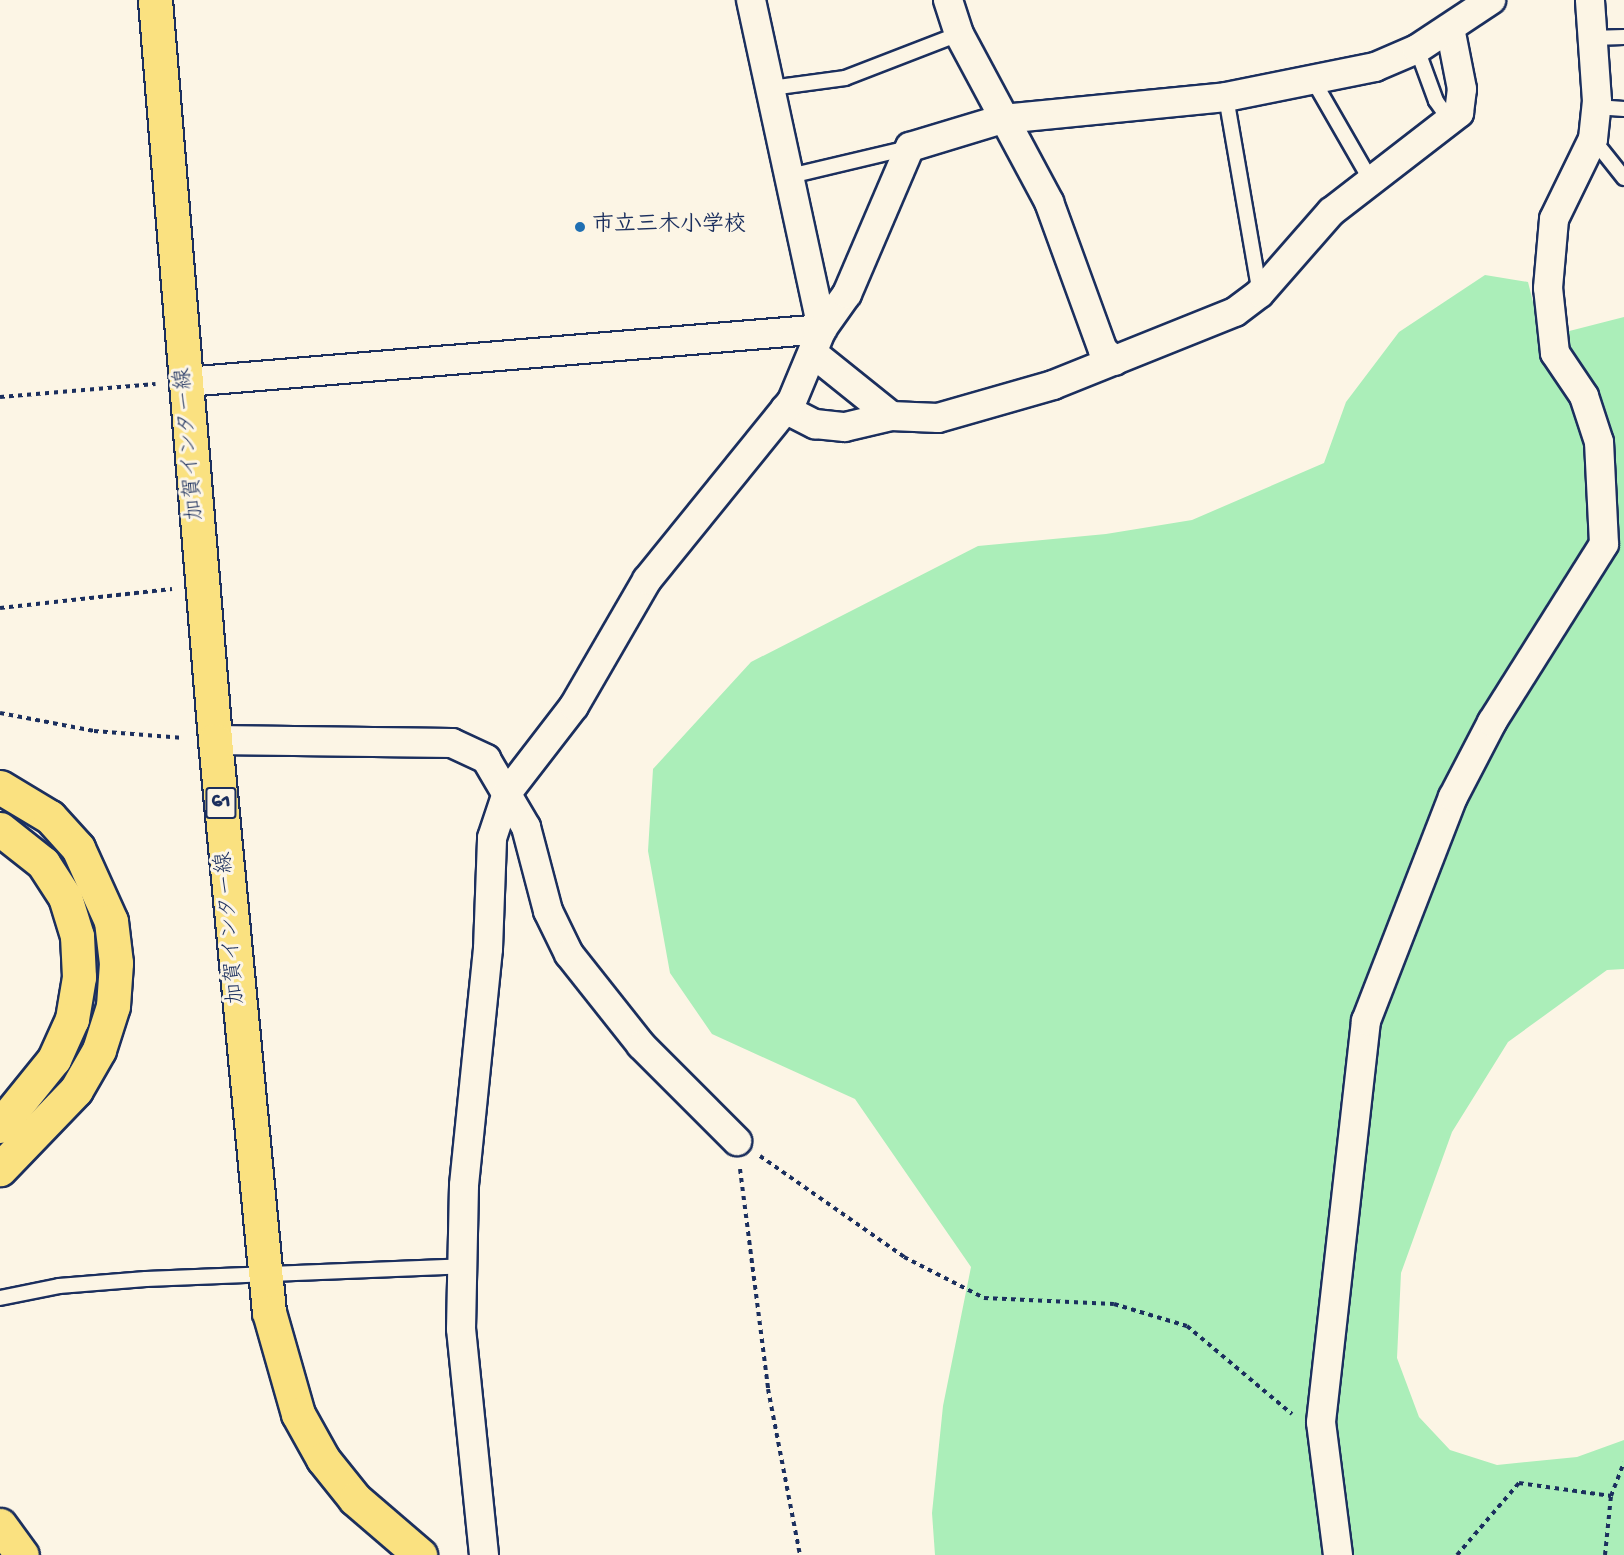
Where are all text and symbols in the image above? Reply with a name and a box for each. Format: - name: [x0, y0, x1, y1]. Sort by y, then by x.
- place label: 市立三木小学校: [592, 214, 746, 240]
- marker: 市立三木小学校: [573, 220, 587, 234]
- street label: 加賀インター線: [171, 366, 211, 522]
- road number: 61: [204, 785, 238, 821]
- street label: 加賀インター線: [212, 850, 252, 1006]

